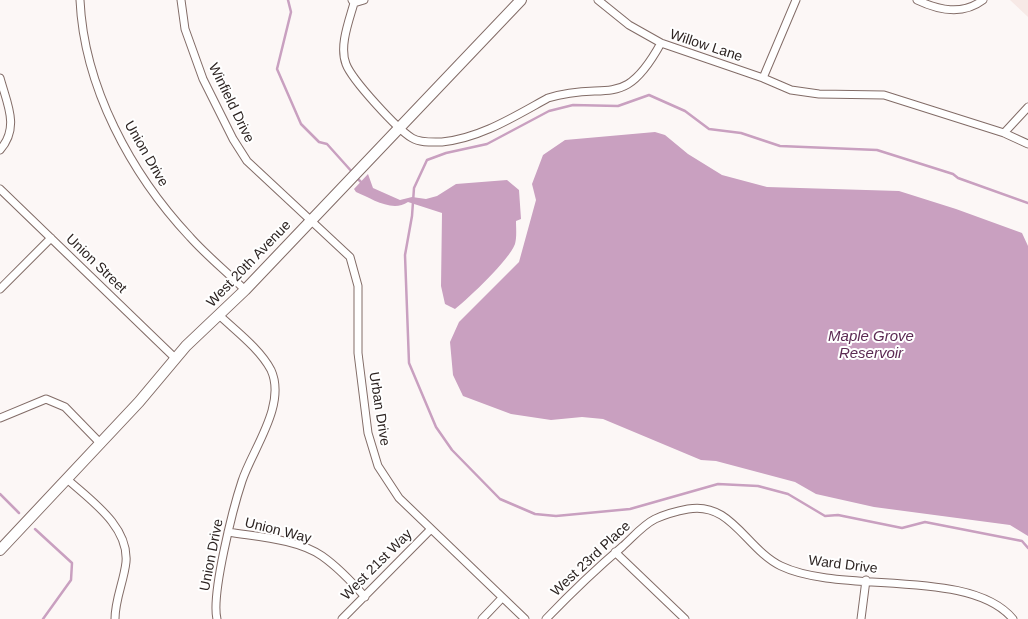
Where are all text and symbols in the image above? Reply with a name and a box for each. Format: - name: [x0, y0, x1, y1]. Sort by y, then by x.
- street label: Willow Lane: [668, 26, 744, 66]
- street label: Winfield Drive: [205, 61, 257, 145]
- street label: Union Drive: [120, 118, 172, 190]
- street label: West 20th Avenue: [203, 217, 295, 311]
- street label: Union Street: [62, 231, 130, 297]
- water label: Maple Grove Reservoir: [828, 328, 914, 363]
- street label: Urban Drive: [365, 371, 393, 447]
- street label: Union Way: [243, 515, 313, 547]
- street label: Union Drive: [197, 518, 227, 592]
- street label: West 23rd Place: [548, 518, 634, 600]
- street label: West 21st Way: [338, 526, 416, 604]
- street label: Ward Drive: [807, 552, 879, 578]

